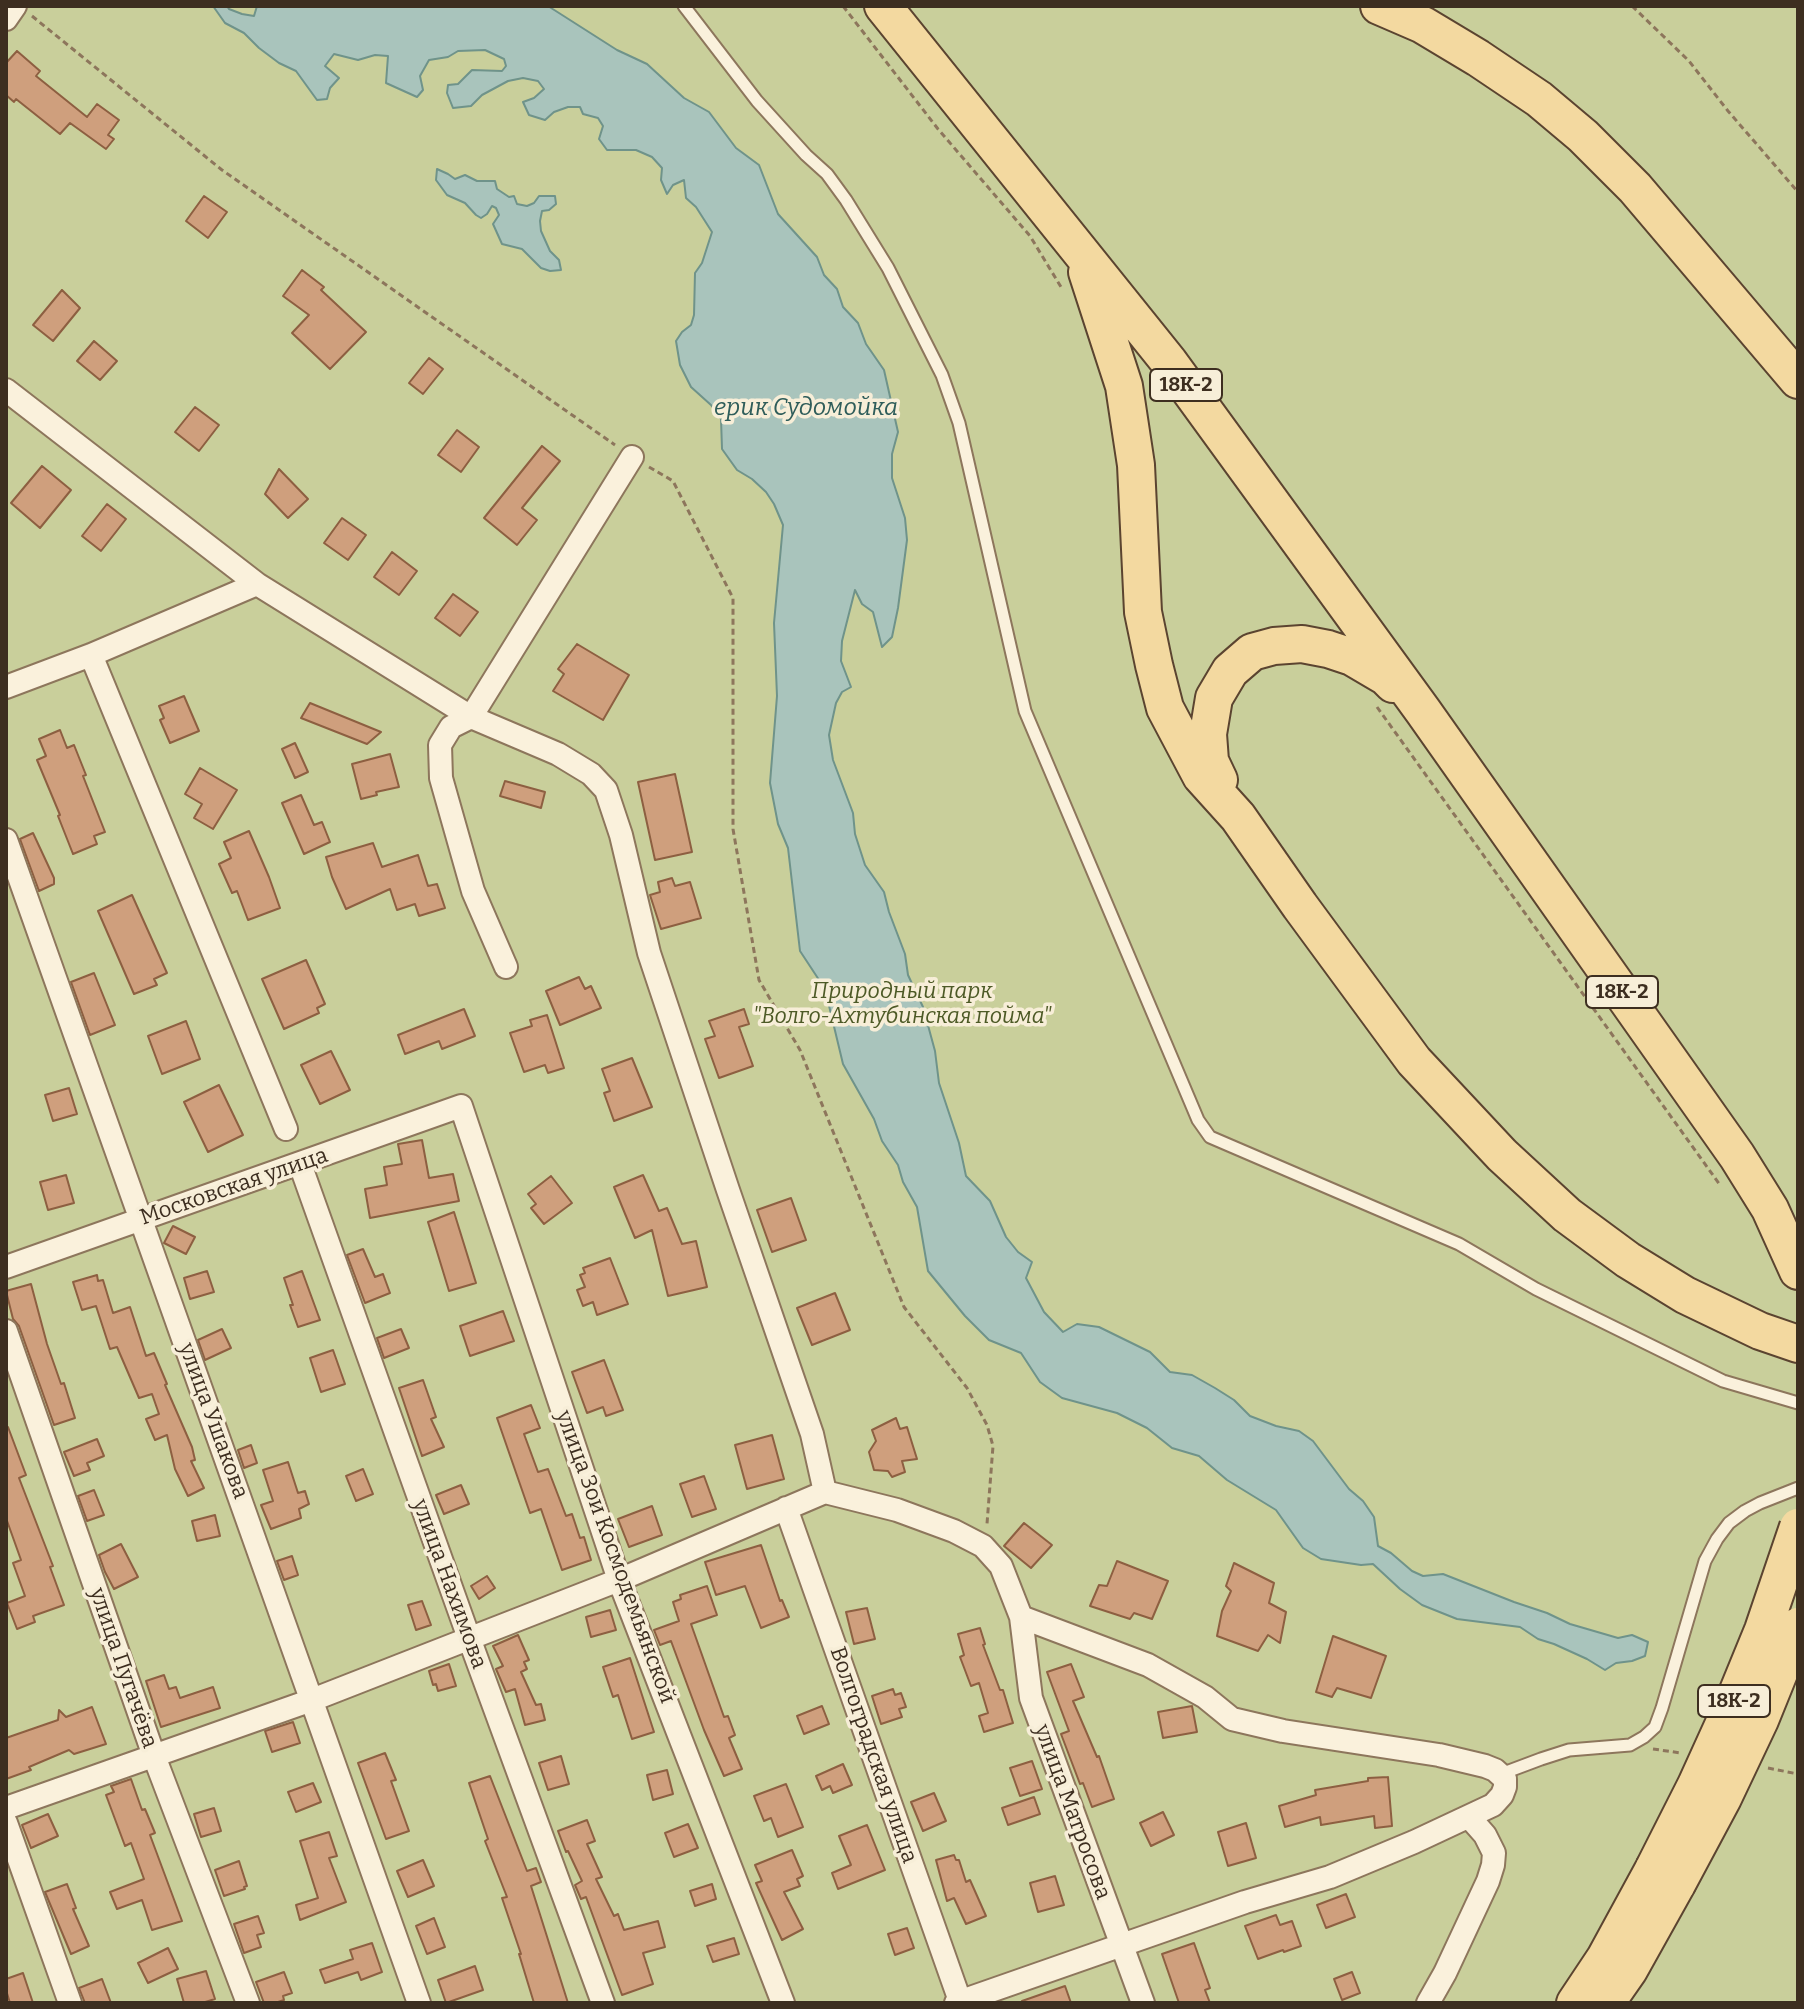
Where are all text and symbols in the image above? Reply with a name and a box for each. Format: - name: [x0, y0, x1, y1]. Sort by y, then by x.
- road number: 18К-2: [1150, 369, 1222, 401]
- water label: ерик Судомойка: [714, 394, 898, 422]
- road number: 18К-2: [1586, 976, 1658, 1008]
- park label: Природный парк "Волго-Ахтубинская пойма": [753, 979, 1051, 1030]
- street label: Московская улица: [137, 1142, 331, 1232]
- street label: улица Ушакова: [173, 1339, 253, 1503]
- street label: улица Зои Космодемьянской: [550, 1407, 680, 1707]
- street label: улица Нахимова: [406, 1496, 492, 1672]
- street label: улица Пугачёва: [83, 1584, 163, 1752]
- street label: Волгоградская улица: [824, 1643, 922, 1867]
- road number: 18К-2: [1698, 1685, 1770, 1717]
- street label: улица Матросова: [1028, 1721, 1116, 1903]

